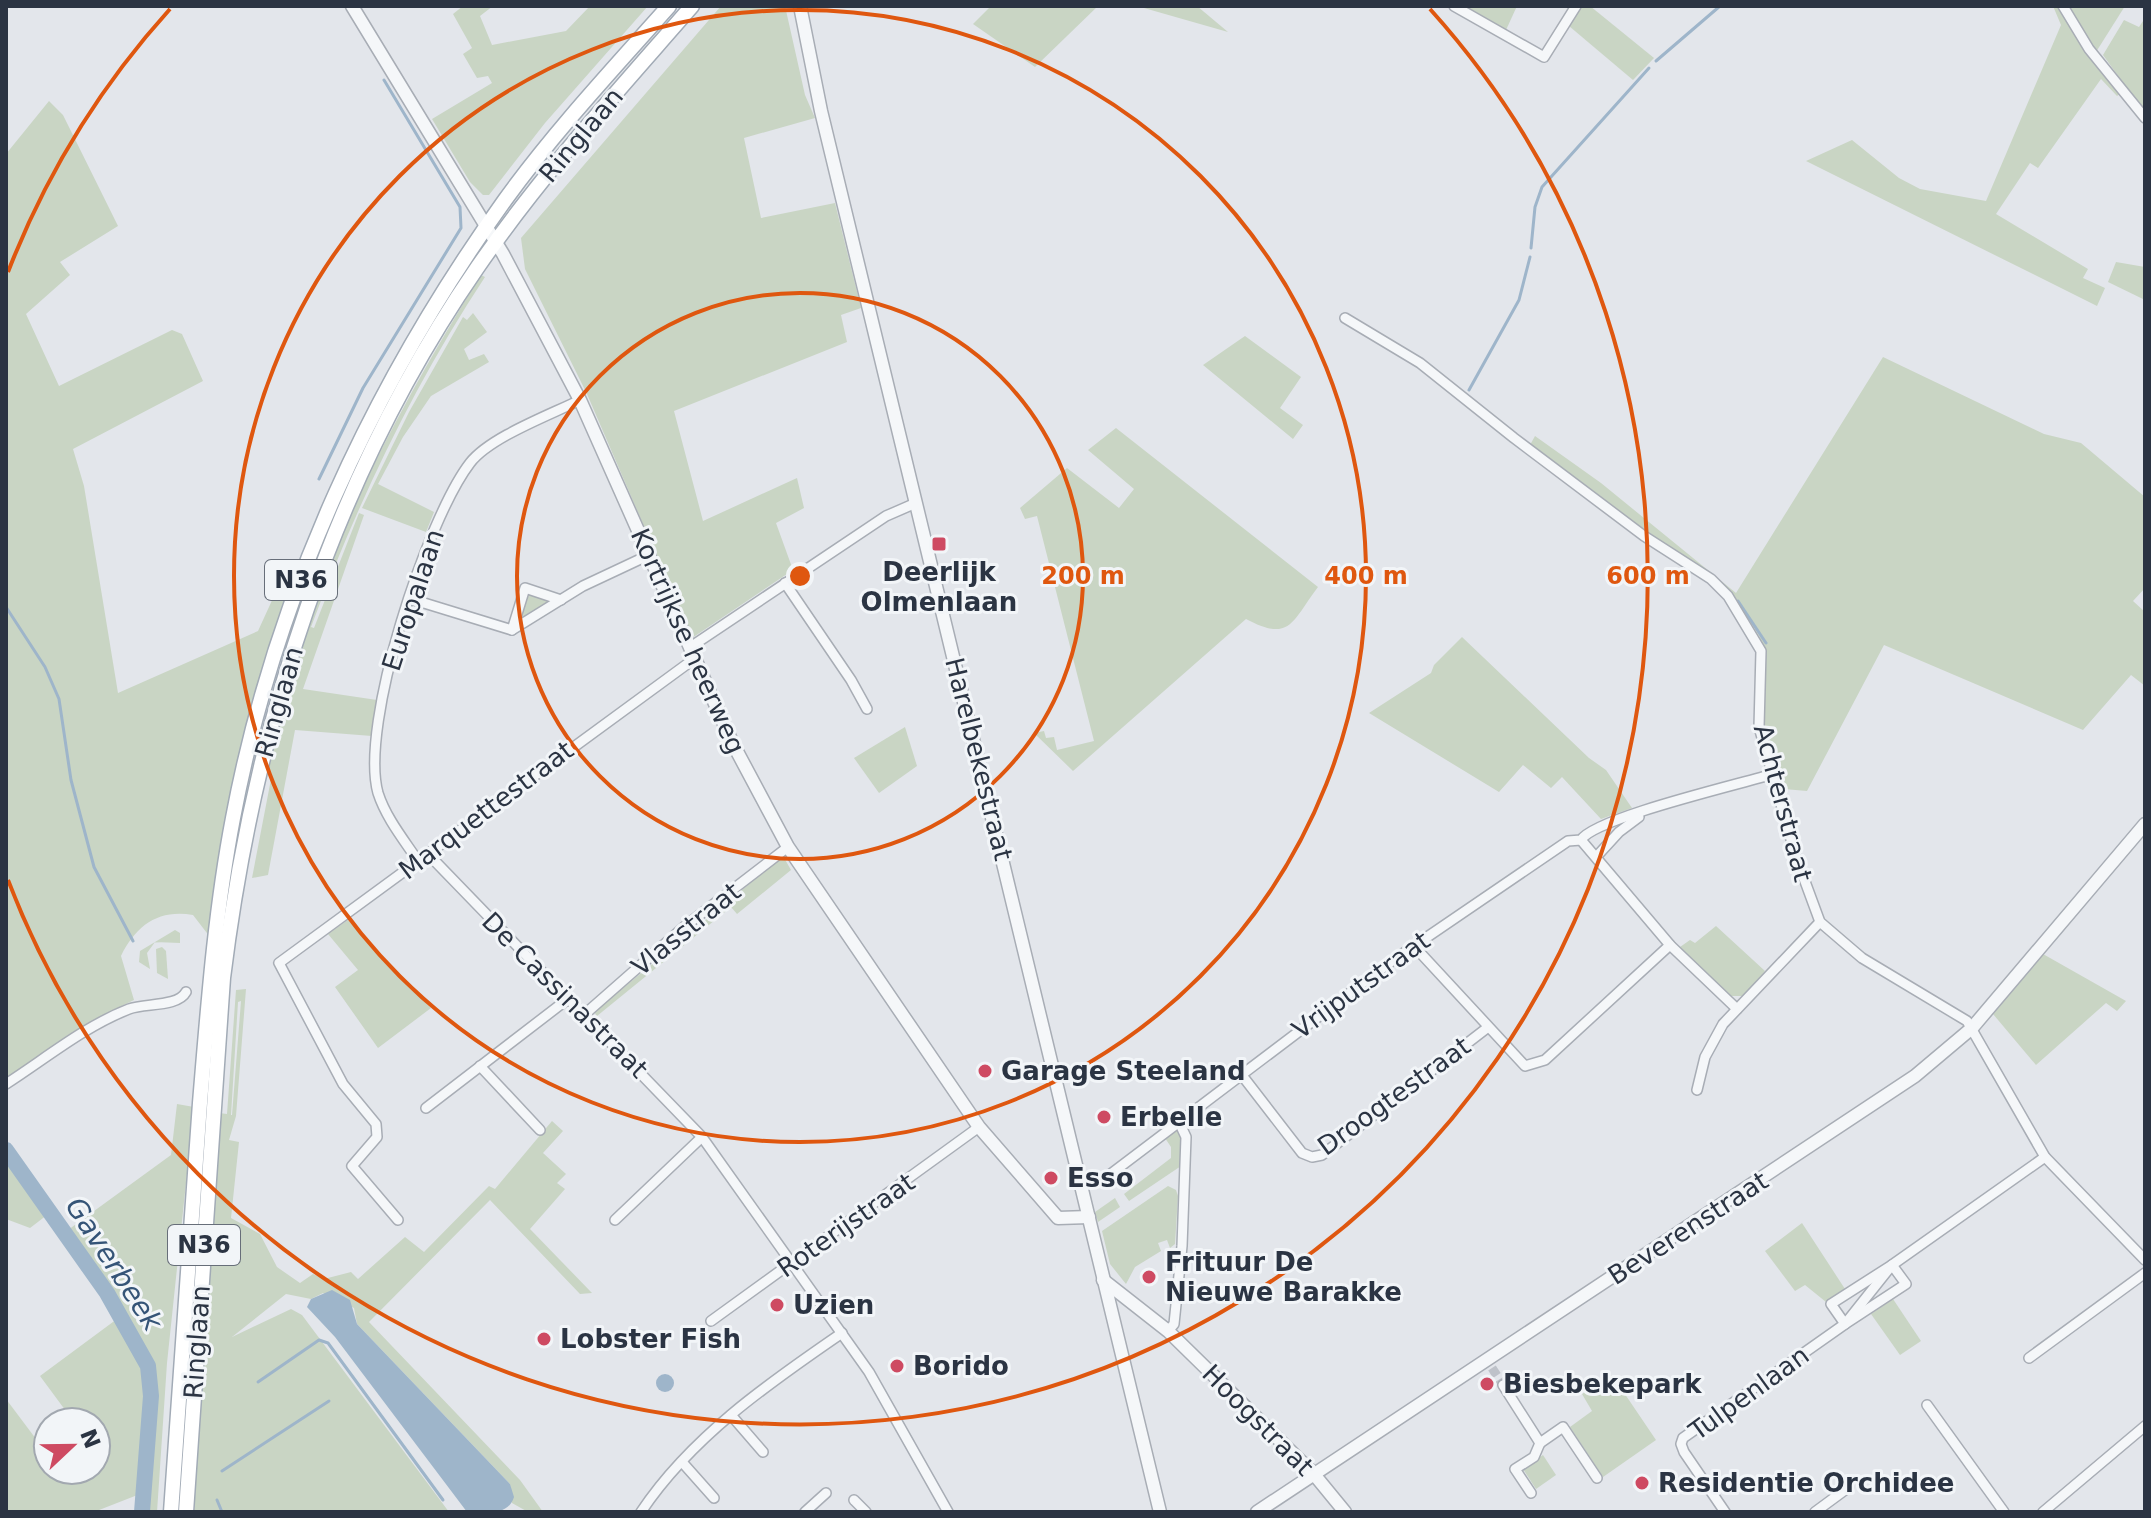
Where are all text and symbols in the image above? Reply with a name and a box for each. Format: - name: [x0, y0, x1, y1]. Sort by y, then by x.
- street label: Ringlaan: [533, 82, 629, 188]
- street label: Kortrijkse heerweg: [625, 524, 751, 758]
- street label: Europalaan: [376, 525, 450, 675]
- marker: Deerlijk Olmenlaan: [930, 535, 948, 553]
- place label: Deerlijk Olmenlaan: [861, 557, 1017, 617]
- road number: N36: [265, 560, 337, 600]
- centre of rings: [786, 562, 814, 590]
- text: 200 m: [1041, 562, 1125, 590]
- text: 400 m: [1324, 562, 1408, 590]
- text: 600 m: [1606, 562, 1690, 590]
- street label: Ringlaan: [249, 643, 309, 761]
- street label: Harelbekestraat: [939, 654, 1019, 864]
- street label: Achterstraat: [1748, 721, 1818, 885]
- street label: Marquettestraat: [393, 735, 579, 885]
- street label: Vlasstraat: [626, 876, 746, 982]
- street label: De Cassinastraat: [476, 906, 654, 1084]
- street label: Vrijputstraat: [1286, 925, 1436, 1045]
- street label: Droogtestraat: [1312, 1031, 1476, 1161]
- place label: Garage Steeland: [1001, 1056, 1246, 1086]
- marker: Garage Steeland: [976, 1062, 994, 1080]
- place label: Erbelle: [1120, 1102, 1222, 1132]
- marker: Erbelle: [1095, 1108, 1113, 1126]
- place label: Esso: [1067, 1163, 1134, 1193]
- street label: Beverenstraat: [1603, 1165, 1773, 1291]
- street label: Roterijstraat: [772, 1167, 920, 1283]
- marker: Esso: [1042, 1169, 1060, 1187]
- water label: Gaverbeek: [59, 1191, 170, 1338]
- road number: N36: [168, 1225, 240, 1265]
- place label: Frituur De Nieuwe Barakke: [1165, 1247, 1402, 1307]
- marker: Frituur De Nieuwe Barakke: [1140, 1268, 1158, 1286]
- street label: Ringlaan: [178, 1284, 216, 1400]
- place label: Uzien: [793, 1290, 874, 1320]
- marker: Uzien: [768, 1296, 786, 1314]
- place label: Lobster Fish: [560, 1324, 741, 1354]
- marker: Lobster Fish: [535, 1330, 553, 1348]
- street label: Tulpenlaan: [1683, 1340, 1815, 1447]
- place label: Borido: [913, 1351, 1009, 1381]
- marker: Borido: [888, 1357, 906, 1375]
- street label: Hoogstraat: [1196, 1358, 1320, 1482]
- place label: Biesbekepark: [1503, 1369, 1702, 1399]
- marker: Biesbekepark: [1478, 1375, 1496, 1393]
- north arrow: [32, 1406, 112, 1486]
- text: N: [75, 1425, 105, 1452]
- place label: Residentie Orchidee: [1658, 1468, 1954, 1498]
- marker: Residentie Orchidee: [1633, 1474, 1651, 1492]

